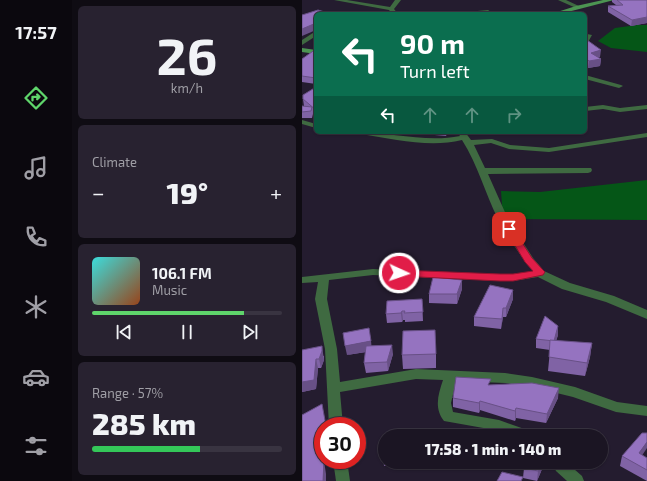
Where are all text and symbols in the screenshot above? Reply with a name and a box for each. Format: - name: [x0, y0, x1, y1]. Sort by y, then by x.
- text: 17:57: [15, 21, 57, 43]
- text: 26: [157, 23, 217, 85]
- text: 90 m: [400, 26, 465, 60]
- icon: left: [334, 28, 386, 80]
- text: Turn left: [400, 60, 470, 82]
- text: km/h: [171, 80, 203, 96]
- icon: directions: [22, 84, 50, 112]
- icon: left: [377, 104, 399, 126]
- icon: ahead: [419, 104, 441, 126]
- icon: ahead: [461, 104, 483, 126]
- icon: right: [503, 104, 525, 126]
- icon: music: [22, 154, 50, 182]
- text: Climate: [92, 154, 137, 170]
- text: 19°: [167, 174, 208, 210]
- text: −: [92, 179, 105, 205]
- text: +: [270, 179, 282, 205]
- pin: [492, 212, 526, 246]
- icon: arrive: [498, 218, 520, 240]
- icon: phone: [22, 223, 50, 251]
- position arrow: [378, 252, 420, 294]
- text: 106.1 FM: [152, 264, 212, 282]
- text: Music: [152, 282, 187, 298]
- icon: climate: [22, 293, 50, 321]
- icon: previous: [113, 321, 135, 343]
- icon: pause: [176, 321, 198, 343]
- icon: next: [239, 321, 261, 343]
- icon: car: [22, 363, 50, 391]
- text: Range · 57%: [92, 385, 163, 401]
- text: 285 km: [92, 405, 196, 441]
- speed limit sign: 30: [314, 417, 366, 469]
- icon: filters: [22, 432, 50, 460]
- text: 17:58 · 1 min · 140 m: [425, 440, 561, 458]

